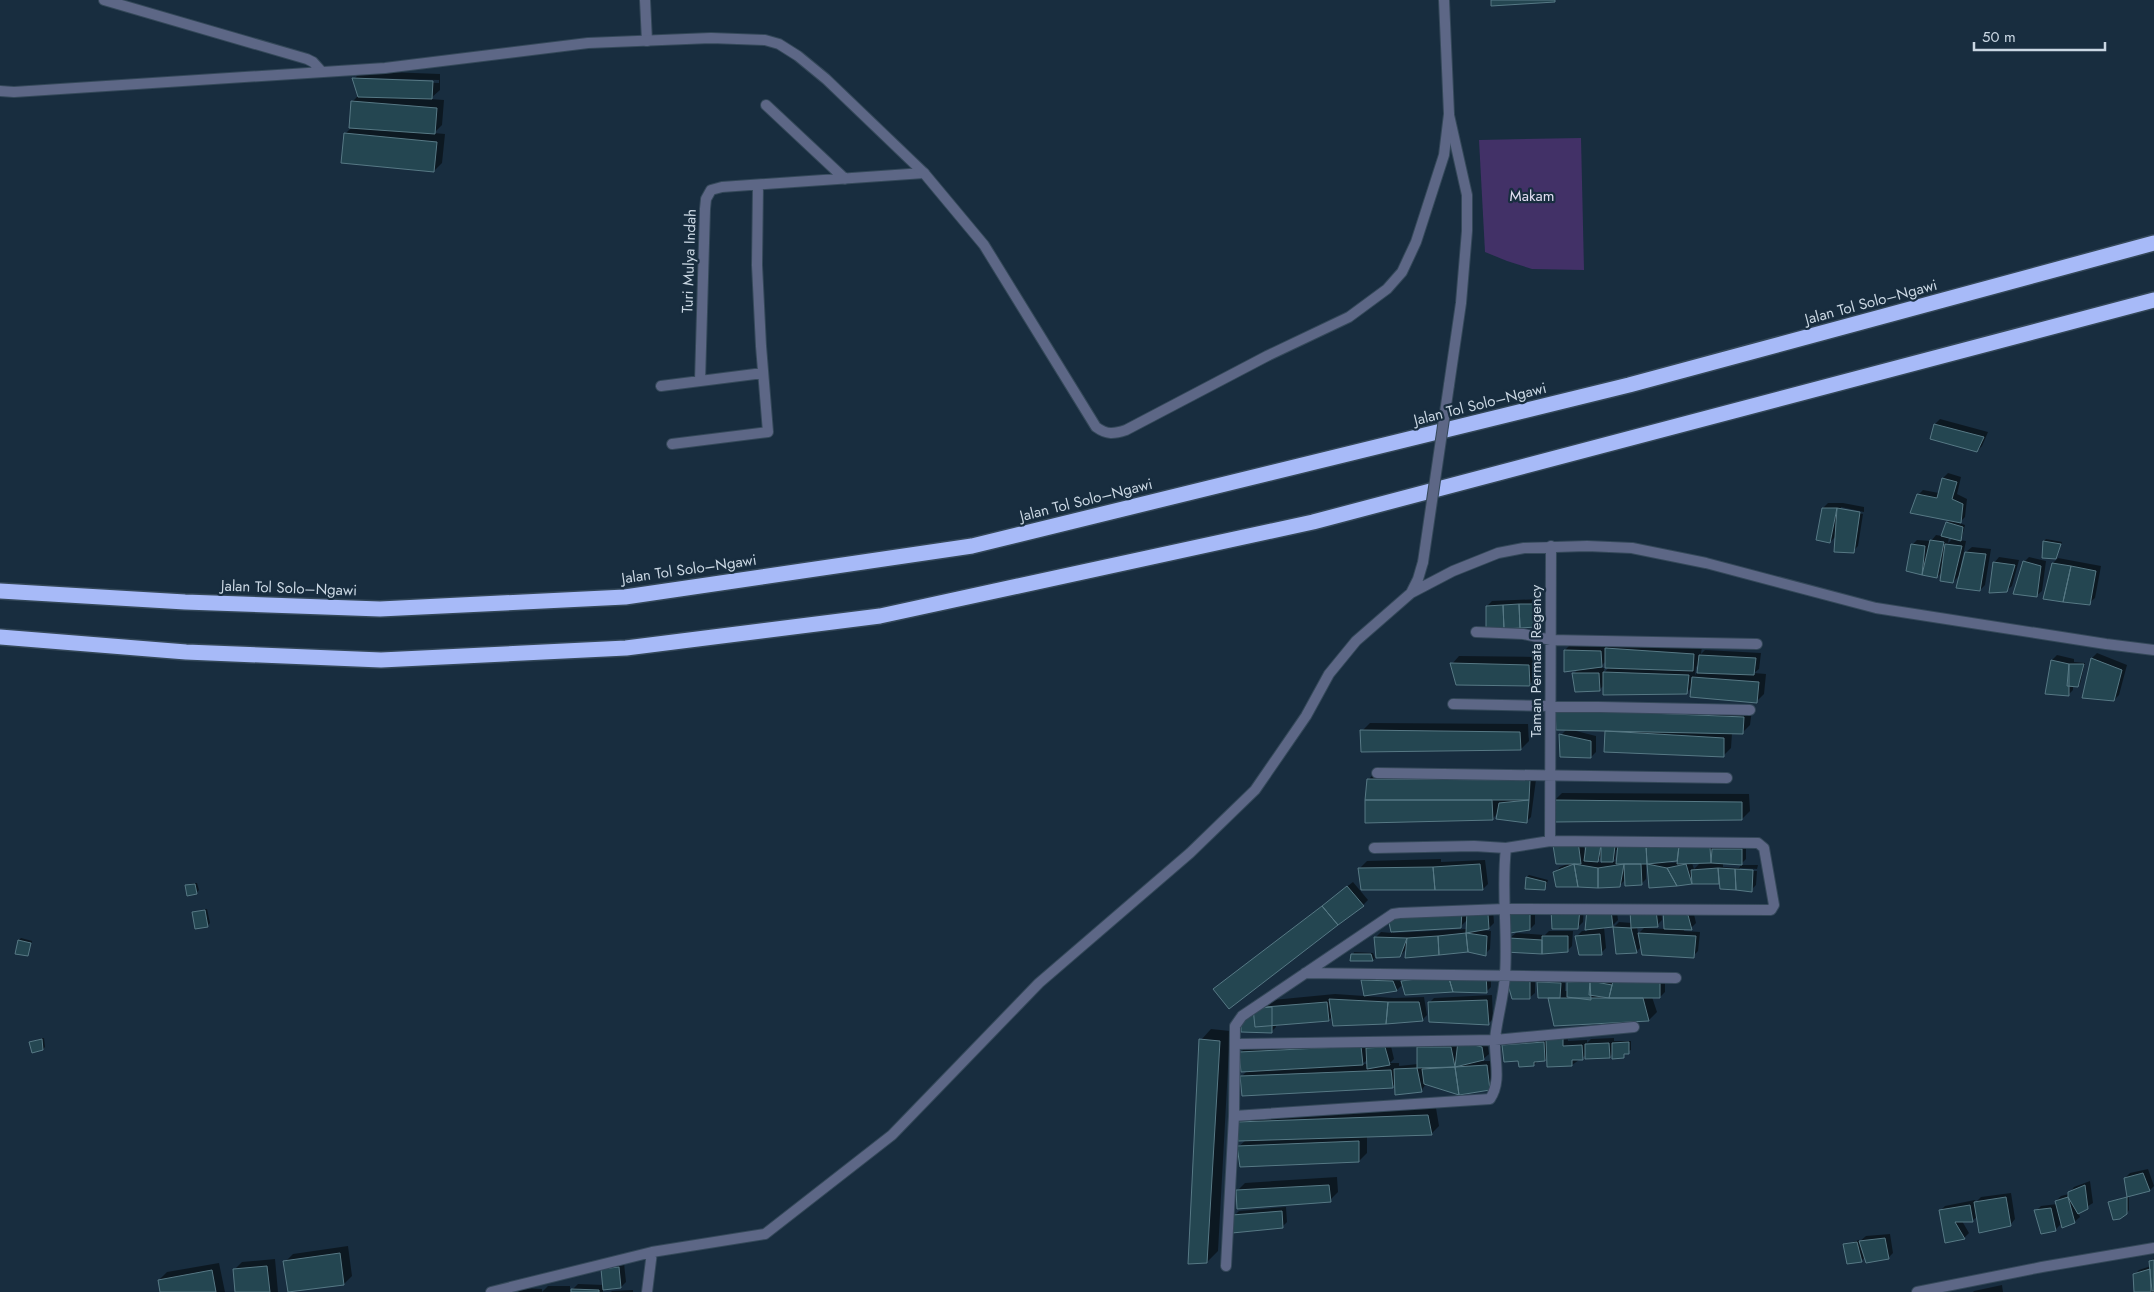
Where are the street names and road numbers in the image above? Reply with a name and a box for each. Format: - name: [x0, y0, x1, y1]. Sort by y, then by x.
- street label: Turi Mulya Indah: [676, 209, 702, 313]
- street label: Jalan Tol Solo–Ngawi: [1801, 274, 1940, 331]
- street label: Jalan Tol Solo–Ngawi: [1409, 377, 1549, 432]
- street label: Jalan Tol Solo–Ngawi: [1015, 473, 1155, 528]
- street label: Jalan Tol Solo–Ngawi: [618, 549, 758, 590]
- street label: Jalan Tol Solo–Ngawi: [219, 575, 357, 601]
- street label: Taman Permata Regency: [1525, 584, 1547, 737]

